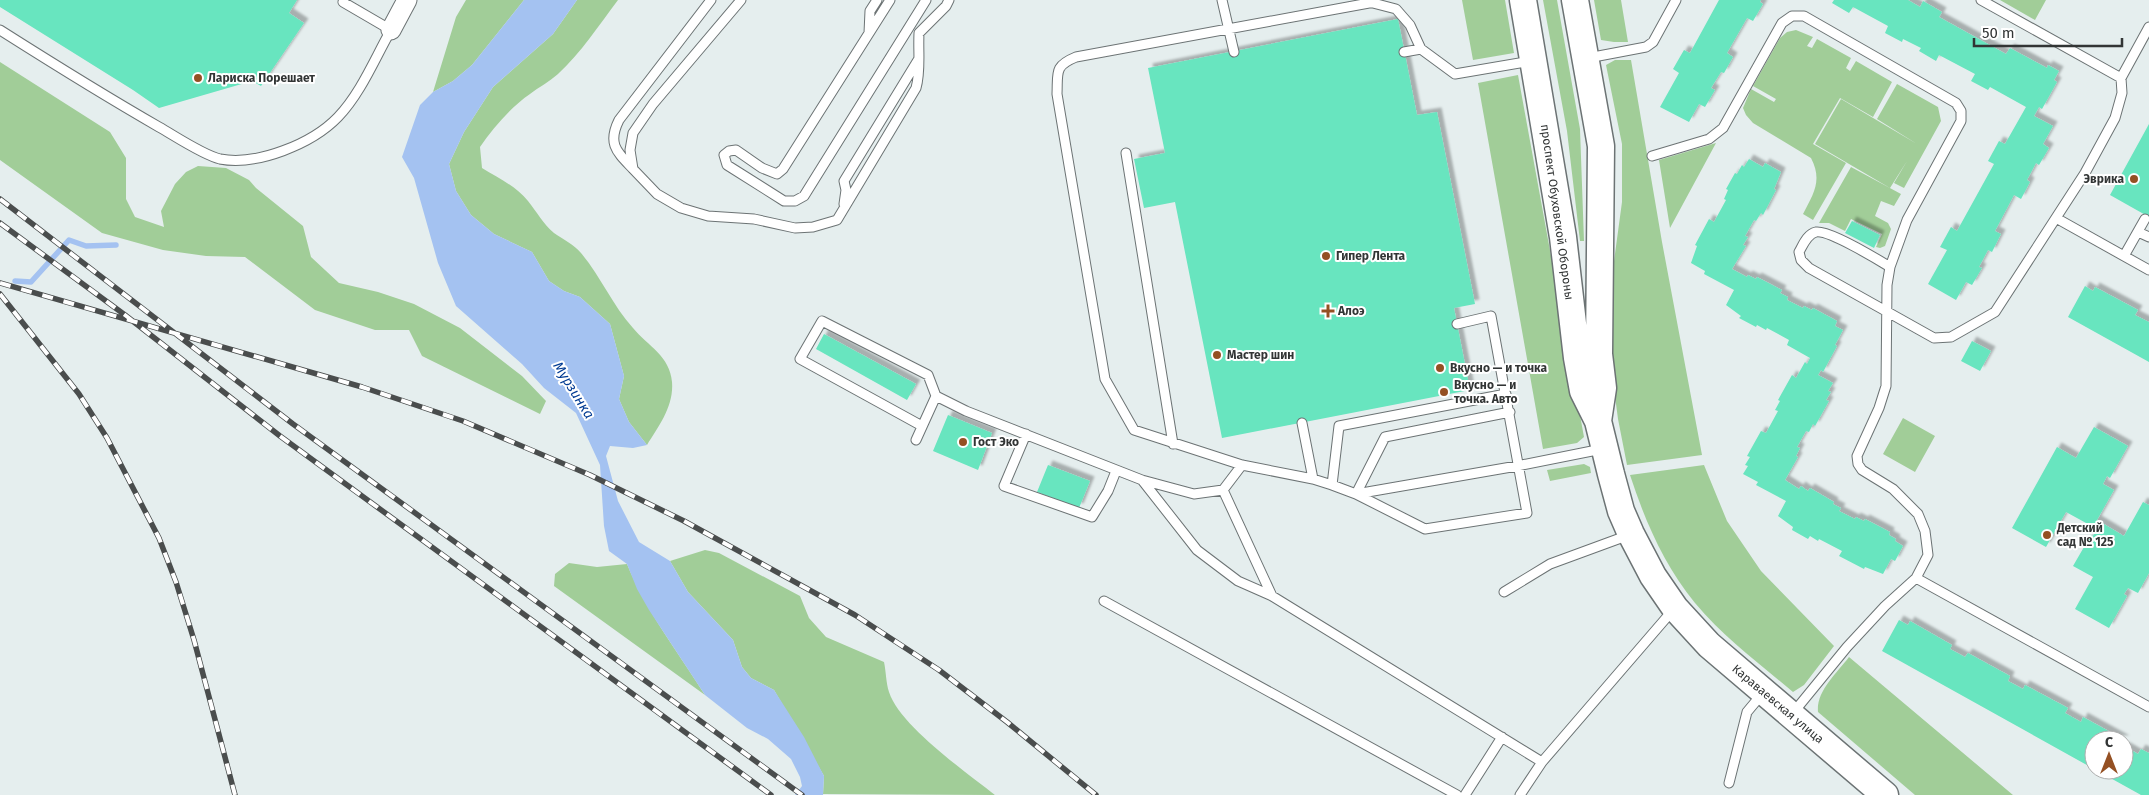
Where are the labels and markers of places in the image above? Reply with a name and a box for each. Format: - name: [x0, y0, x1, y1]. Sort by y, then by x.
- place label: Лариска Порешает: [208, 71, 315, 85]
- marker: Лариска Порешает: [192, 72, 204, 84]
- place label: Эврика: [2084, 172, 2124, 186]
- marker: Эврика: [2128, 173, 2140, 185]
- place label: Гипер Лента: [1336, 249, 1406, 263]
- marker: Гипер Лента: [1320, 250, 1332, 262]
- place label: Алоэ: [1337, 304, 1365, 318]
- marker: Алоэ: [1322, 305, 1334, 317]
- place label: Мастер шин: [1227, 348, 1294, 362]
- marker: Мастер шин: [1211, 349, 1223, 361]
- place label: Вкусно — и точка: [1450, 361, 1547, 375]
- marker: Вкусно — и точка: [1434, 362, 1446, 374]
- place label: Вкусно — и точка. Авто: [1454, 378, 1518, 406]
- marker: Вкусно — и точка. Авто: [1438, 386, 1450, 398]
- place label: Гост Эко: [973, 435, 1019, 449]
- marker: Гост Эко: [957, 436, 969, 448]
- place label: Детский сад № 125: [2056, 521, 2114, 549]
- marker: Детский сад № 125: [2041, 529, 2053, 541]

